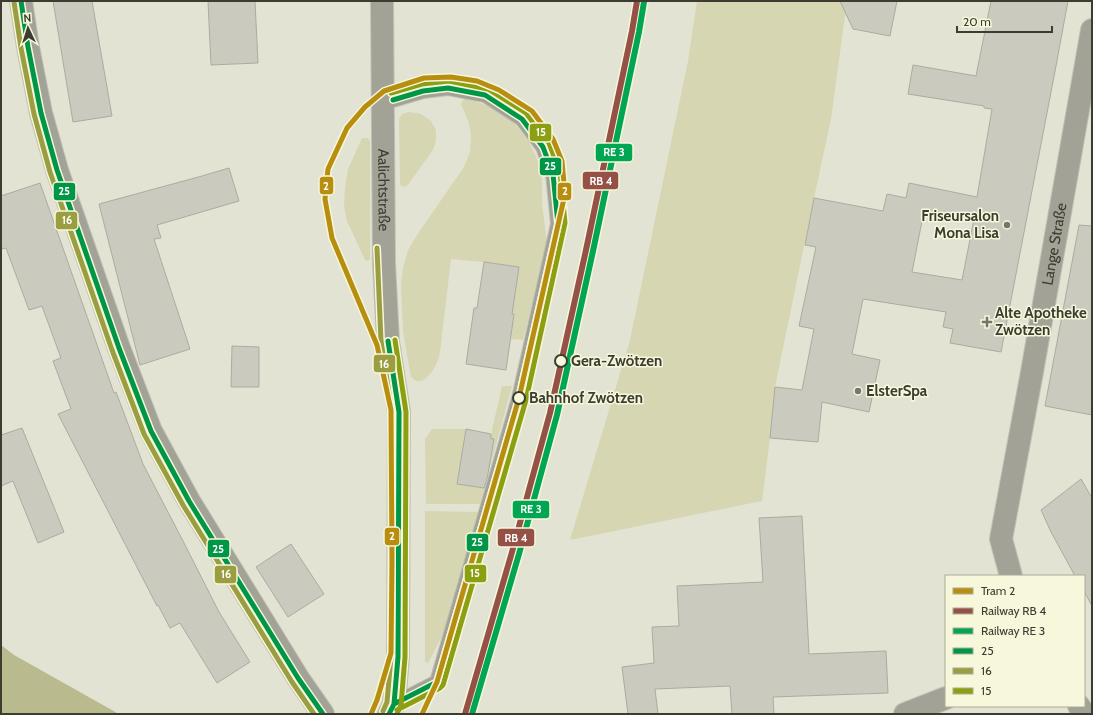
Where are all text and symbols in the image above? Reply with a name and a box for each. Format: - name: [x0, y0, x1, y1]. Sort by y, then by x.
- north arrow: [8, 8, 48, 48]
- scale bar: [957, 8, 1052, 34]
- text: N: [23, 11, 32, 25]
- text: 20 m: [963, 14, 991, 29]
- line badge: 15: [529, 123, 552, 142]
- text: 15: [536, 125, 546, 139]
- line badge: RE 3: [595, 143, 633, 162]
- text: RE 3: [603, 145, 625, 159]
- street label: Aalichtstraße: [374, 149, 393, 232]
- line badge: 25: [539, 157, 562, 176]
- text: 25: [544, 159, 556, 173]
- line badge: RB 4: [582, 171, 619, 190]
- text: RB 4: [589, 174, 613, 188]
- line badge: 2: [319, 176, 334, 195]
- text: 2: [323, 179, 329, 193]
- line badge: 25: [53, 182, 76, 201]
- line badge: 2: [557, 182, 572, 201]
- text: 25: [58, 184, 70, 198]
- text: 2: [562, 184, 568, 198]
- street label: Lange Straße: [1038, 201, 1071, 287]
- place label: Friseursalon Mona Lisa: [921, 207, 1000, 242]
- line badge: 16: [55, 211, 78, 230]
- text: 16: [62, 213, 72, 227]
- marker: Friseursalon Mona Lisa: [1002, 220, 1012, 230]
- place label: Alte Apotheke Zwötzen: [995, 304, 1087, 339]
- marker: Alte Apotheke Zwötzen: [982, 317, 992, 327]
- place label: Gera-Zwötzen: [571, 352, 662, 370]
- line badge: 16: [373, 354, 396, 373]
- marker: Gera-Zwötzen: [554, 354, 568, 368]
- text: 16: [379, 357, 389, 371]
- place label: ElsterSpa: [866, 382, 928, 400]
- marker: ElsterSpa: [853, 386, 863, 396]
- place label: Bahnhof Zwötzen: [529, 389, 643, 407]
- marker: Bahnhof Zwötzen: [512, 391, 526, 405]
- line badge: RE 3: [512, 500, 550, 519]
- text: RE 3: [520, 502, 542, 516]
- line badge: 2: [384, 527, 400, 546]
- line badge: RB 4: [497, 528, 535, 547]
- text: 2: [389, 529, 395, 543]
- text: RB 4: [504, 531, 528, 545]
- line badge: 25: [466, 533, 489, 552]
- text: 25: [471, 535, 483, 549]
- line badge: 25: [207, 539, 230, 558]
- text: 25: [212, 542, 224, 556]
- line badge: 15: [464, 564, 487, 583]
- line badge: 16: [214, 565, 237, 584]
- text: 15: [470, 566, 480, 580]
- text: 16: [221, 567, 231, 581]
- legend: [945, 575, 1085, 707]
- text: Tram 2: [981, 583, 1015, 598]
- text: Railway RB 4: [981, 603, 1046, 618]
- text: Railway RE 3: [981, 623, 1045, 638]
- text: 25: [981, 643, 994, 658]
- text: 16: [981, 663, 992, 678]
- text: 15: [981, 683, 991, 698]

